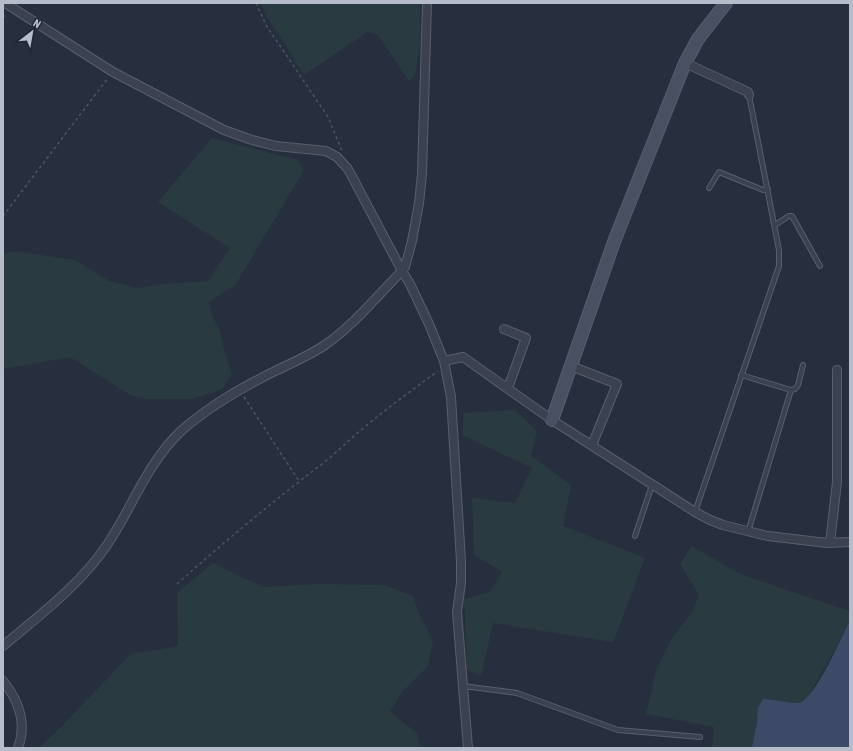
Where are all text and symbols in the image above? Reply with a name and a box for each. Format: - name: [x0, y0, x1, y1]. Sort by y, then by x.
- north arrow: [12, 12, 52, 52]
- text: N: [31, 17, 43, 30]

